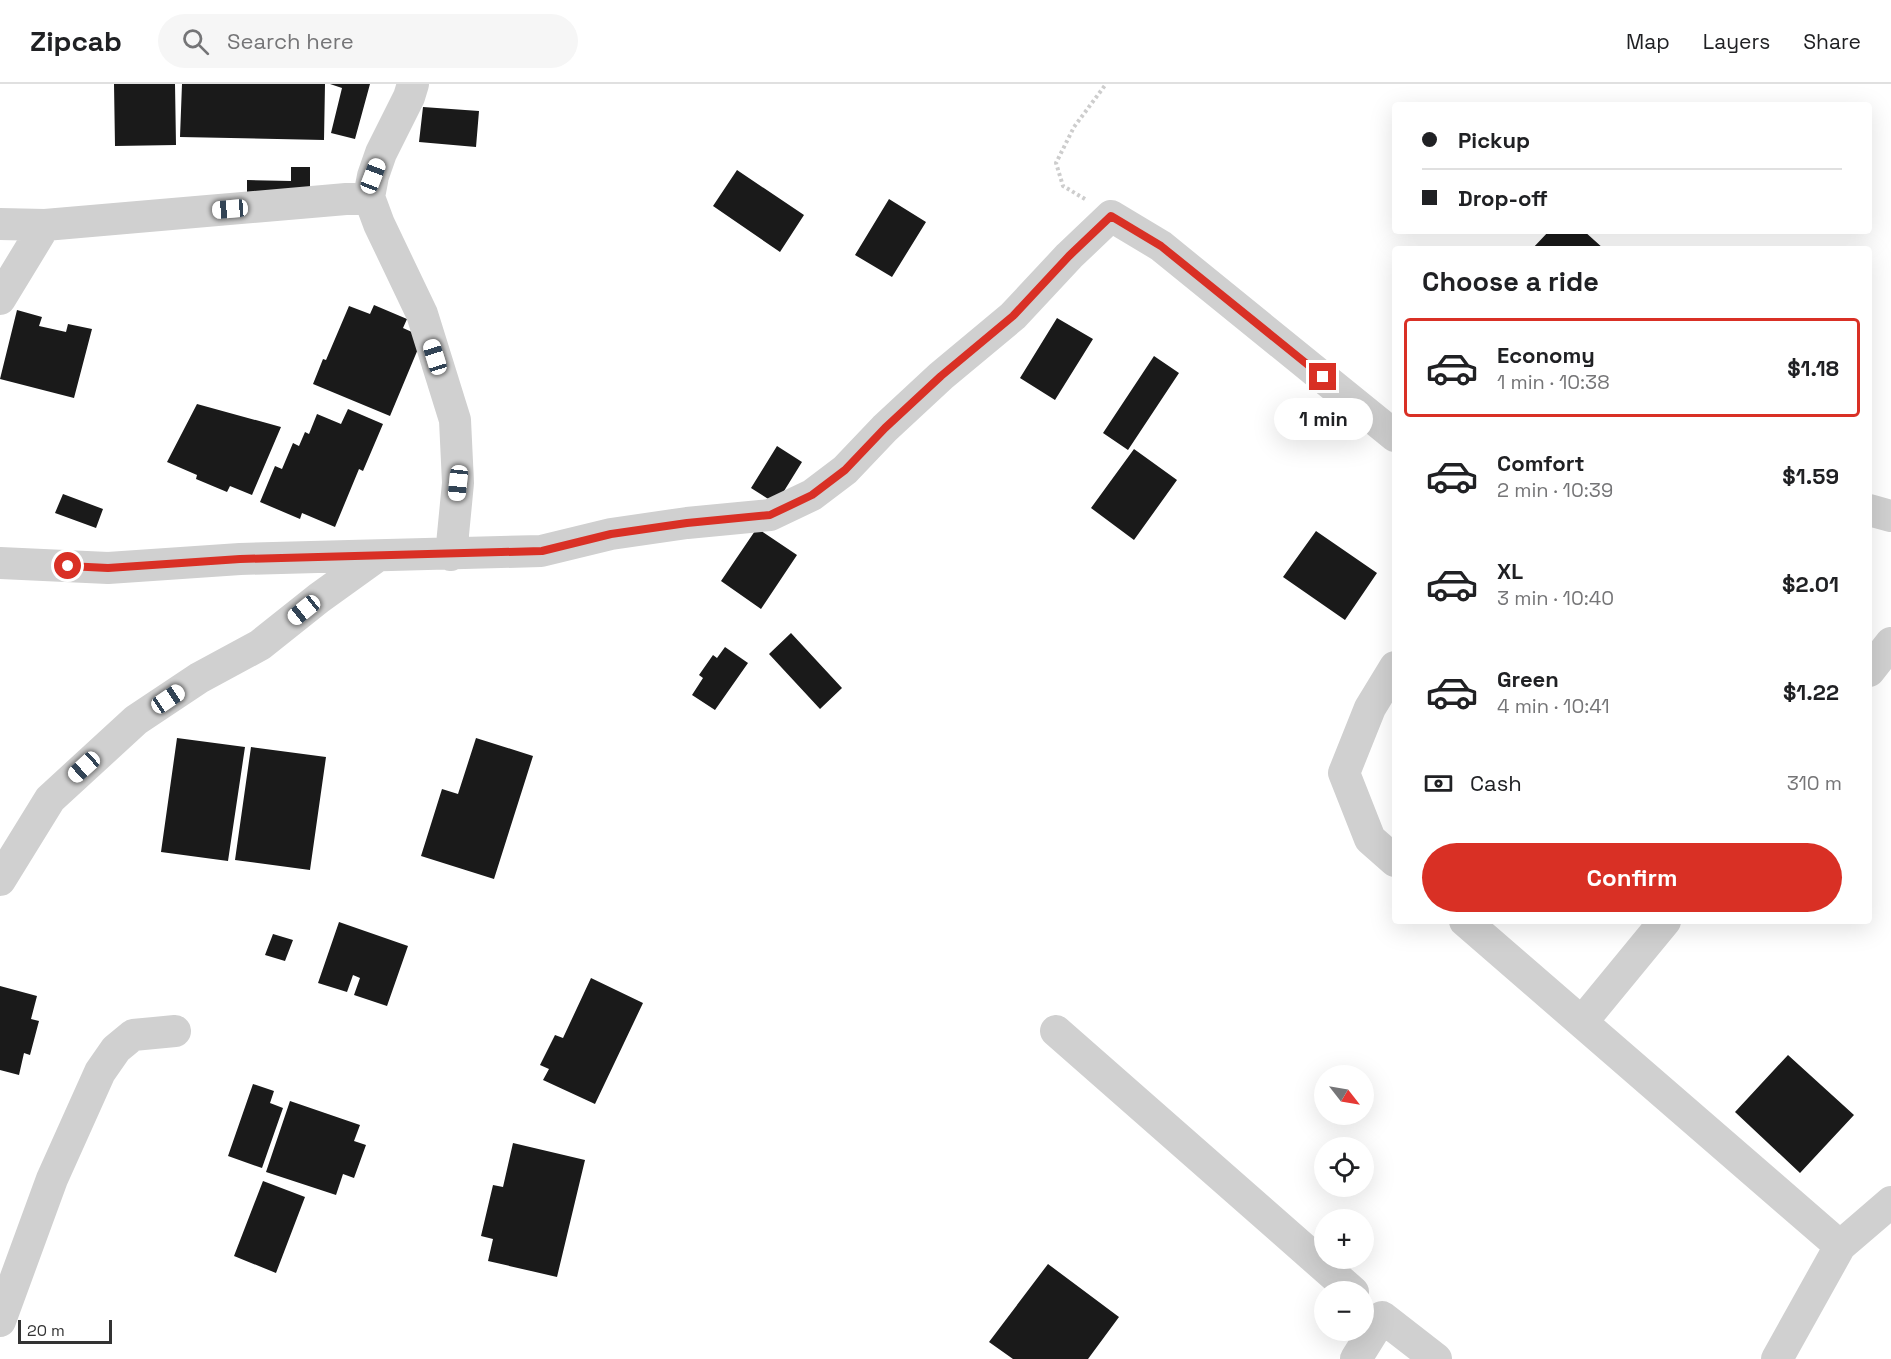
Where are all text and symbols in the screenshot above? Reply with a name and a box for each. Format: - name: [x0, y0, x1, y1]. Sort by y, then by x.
- search box: [158, 14, 578, 68]
- text: Zipcab: [30, 23, 122, 59]
- icon: search: [179, 25, 212, 58]
- text: Search here: [227, 27, 354, 55]
- text: Map: [1626, 28, 1670, 55]
- text: Layers: [1703, 28, 1770, 55]
- text: Share: [1803, 28, 1861, 55]
- text: Pickup: [1458, 126, 1530, 154]
- car: [358, 156, 388, 196]
- text: Drop-off: [1458, 184, 1548, 212]
- car: [211, 198, 249, 220]
- text: Choose a ride: [1422, 264, 1599, 299]
- car: [421, 337, 449, 377]
- icon: car: [1425, 341, 1479, 395]
- text: Economy: [1497, 341, 1595, 369]
- text: $1.18: [1787, 354, 1839, 382]
- route end: [1309, 363, 1336, 390]
- text: 1 min · 10:38: [1497, 369, 1610, 395]
- callout: 1 min: [1274, 398, 1372, 440]
- text: 1 min: [1299, 406, 1348, 432]
- icon: car: [1425, 449, 1479, 503]
- text: Comfort: [1497, 449, 1585, 477]
- text: $1.59: [1782, 462, 1839, 490]
- car: [447, 464, 469, 502]
- text: 2 min · 10:39: [1497, 477, 1613, 503]
- route start: [54, 552, 81, 579]
- icon: car: [1425, 557, 1479, 611]
- text: XL: [1497, 557, 1523, 585]
- text: $2.01: [1782, 570, 1839, 598]
- text: 3 min · 10:40: [1497, 585, 1614, 611]
- car: [284, 592, 324, 628]
- icon: car: [1425, 665, 1479, 719]
- text: Green: [1497, 665, 1559, 693]
- text: $1.22: [1783, 678, 1839, 706]
- car: [148, 681, 188, 717]
- text: 4 min · 10:41: [1497, 693, 1610, 719]
- car: [65, 748, 103, 786]
- icon: cash: [1422, 767, 1455, 800]
- text: Cash: [1470, 769, 1522, 797]
- text: 310 m: [1787, 770, 1842, 796]
- button: Confirm: [1422, 843, 1842, 912]
- north arrow: [1314, 1065, 1374, 1125]
- map controls: [1314, 1065, 1374, 1341]
- button: locate: [1314, 1137, 1374, 1197]
- button: +: [1314, 1209, 1374, 1269]
- button: −: [1314, 1281, 1374, 1341]
- scale bar: [18, 1317, 112, 1344]
- text: 20 m: [27, 1320, 65, 1341]

